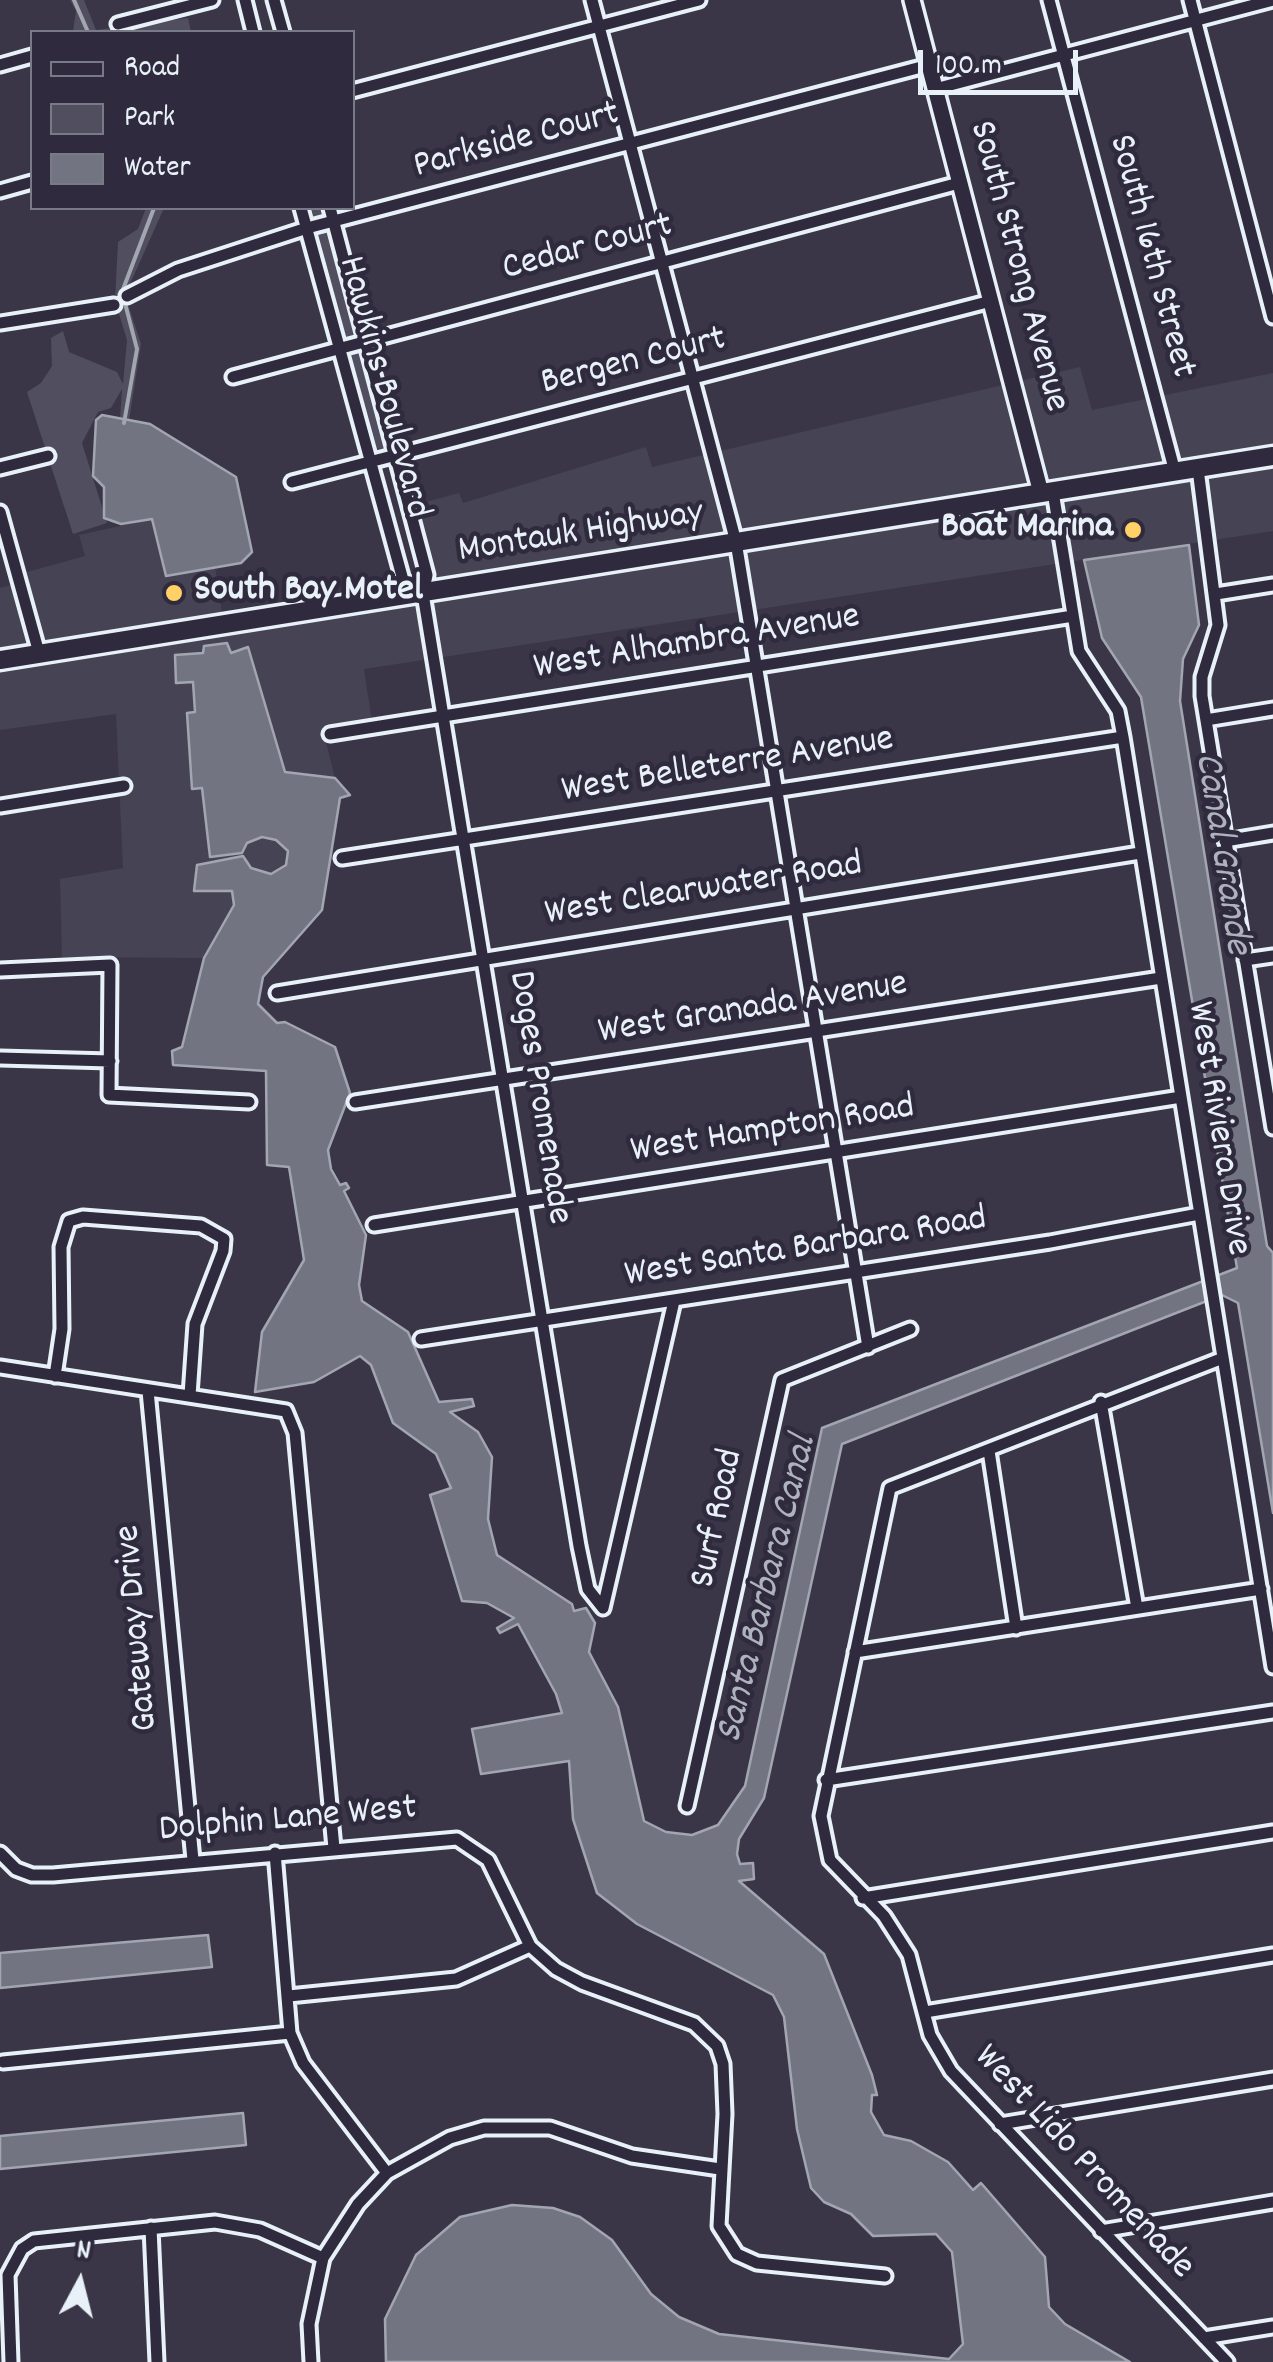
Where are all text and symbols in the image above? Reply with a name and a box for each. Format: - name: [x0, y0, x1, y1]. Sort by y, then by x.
- legend: [30, 30, 355, 210]
- scale bar: [923, 30, 1083, 92]
- text: 100 m: [935, 46, 1002, 89]
- text: Road: [124, 48, 180, 91]
- street label: Parkside Court: [409, 94, 625, 192]
- text: Park: [124, 98, 175, 141]
- street label: South Strong Avenue: [955, 117, 1077, 417]
- street label: South 16th Street: [1095, 131, 1203, 383]
- text: Water: [124, 148, 191, 191]
- street label: Cedar Court: [498, 205, 678, 295]
- street label: Hawkins Boulevard: [324, 252, 438, 524]
- street label: Bergen Court: [537, 319, 731, 409]
- street label: Montauk Highway: [455, 493, 707, 577]
- place label: Boat Marina: [941, 507, 1113, 553]
- marker: Boat Marina: [1122, 519, 1144, 541]
- place label: South Bay Motel: [194, 570, 423, 616]
- marker: South Bay Motel: [163, 582, 185, 604]
- street label: West Alhambra Avenue: [531, 597, 863, 693]
- street label: West Belleterre Avenue: [559, 719, 897, 817]
- water label: Canal Grande: [1179, 750, 1259, 958]
- street label: West Clearwater Road: [542, 844, 866, 940]
- street label: West Granada Avenue: [595, 964, 911, 1058]
- street label: Doges Promenade: [494, 968, 580, 1228]
- street label: West Riviera Drive: [1173, 999, 1259, 1259]
- street label: West Hampton Road: [628, 1087, 918, 1177]
- street label: West Santa Barbara Road: [622, 1199, 990, 1301]
- water label: Santa Barbara Canal: [709, 1432, 831, 1748]
- street label: Surf Road: [683, 1446, 757, 1592]
- street label: Gateway Drive: [108, 1523, 172, 1733]
- street label: Dolphin Lane West: [157, 1788, 419, 1856]
- street label: West Lido Promenade: [962, 2037, 1202, 2291]
- north arrow: [30, 2232, 130, 2332]
- text: N: [74, 2232, 93, 2273]

